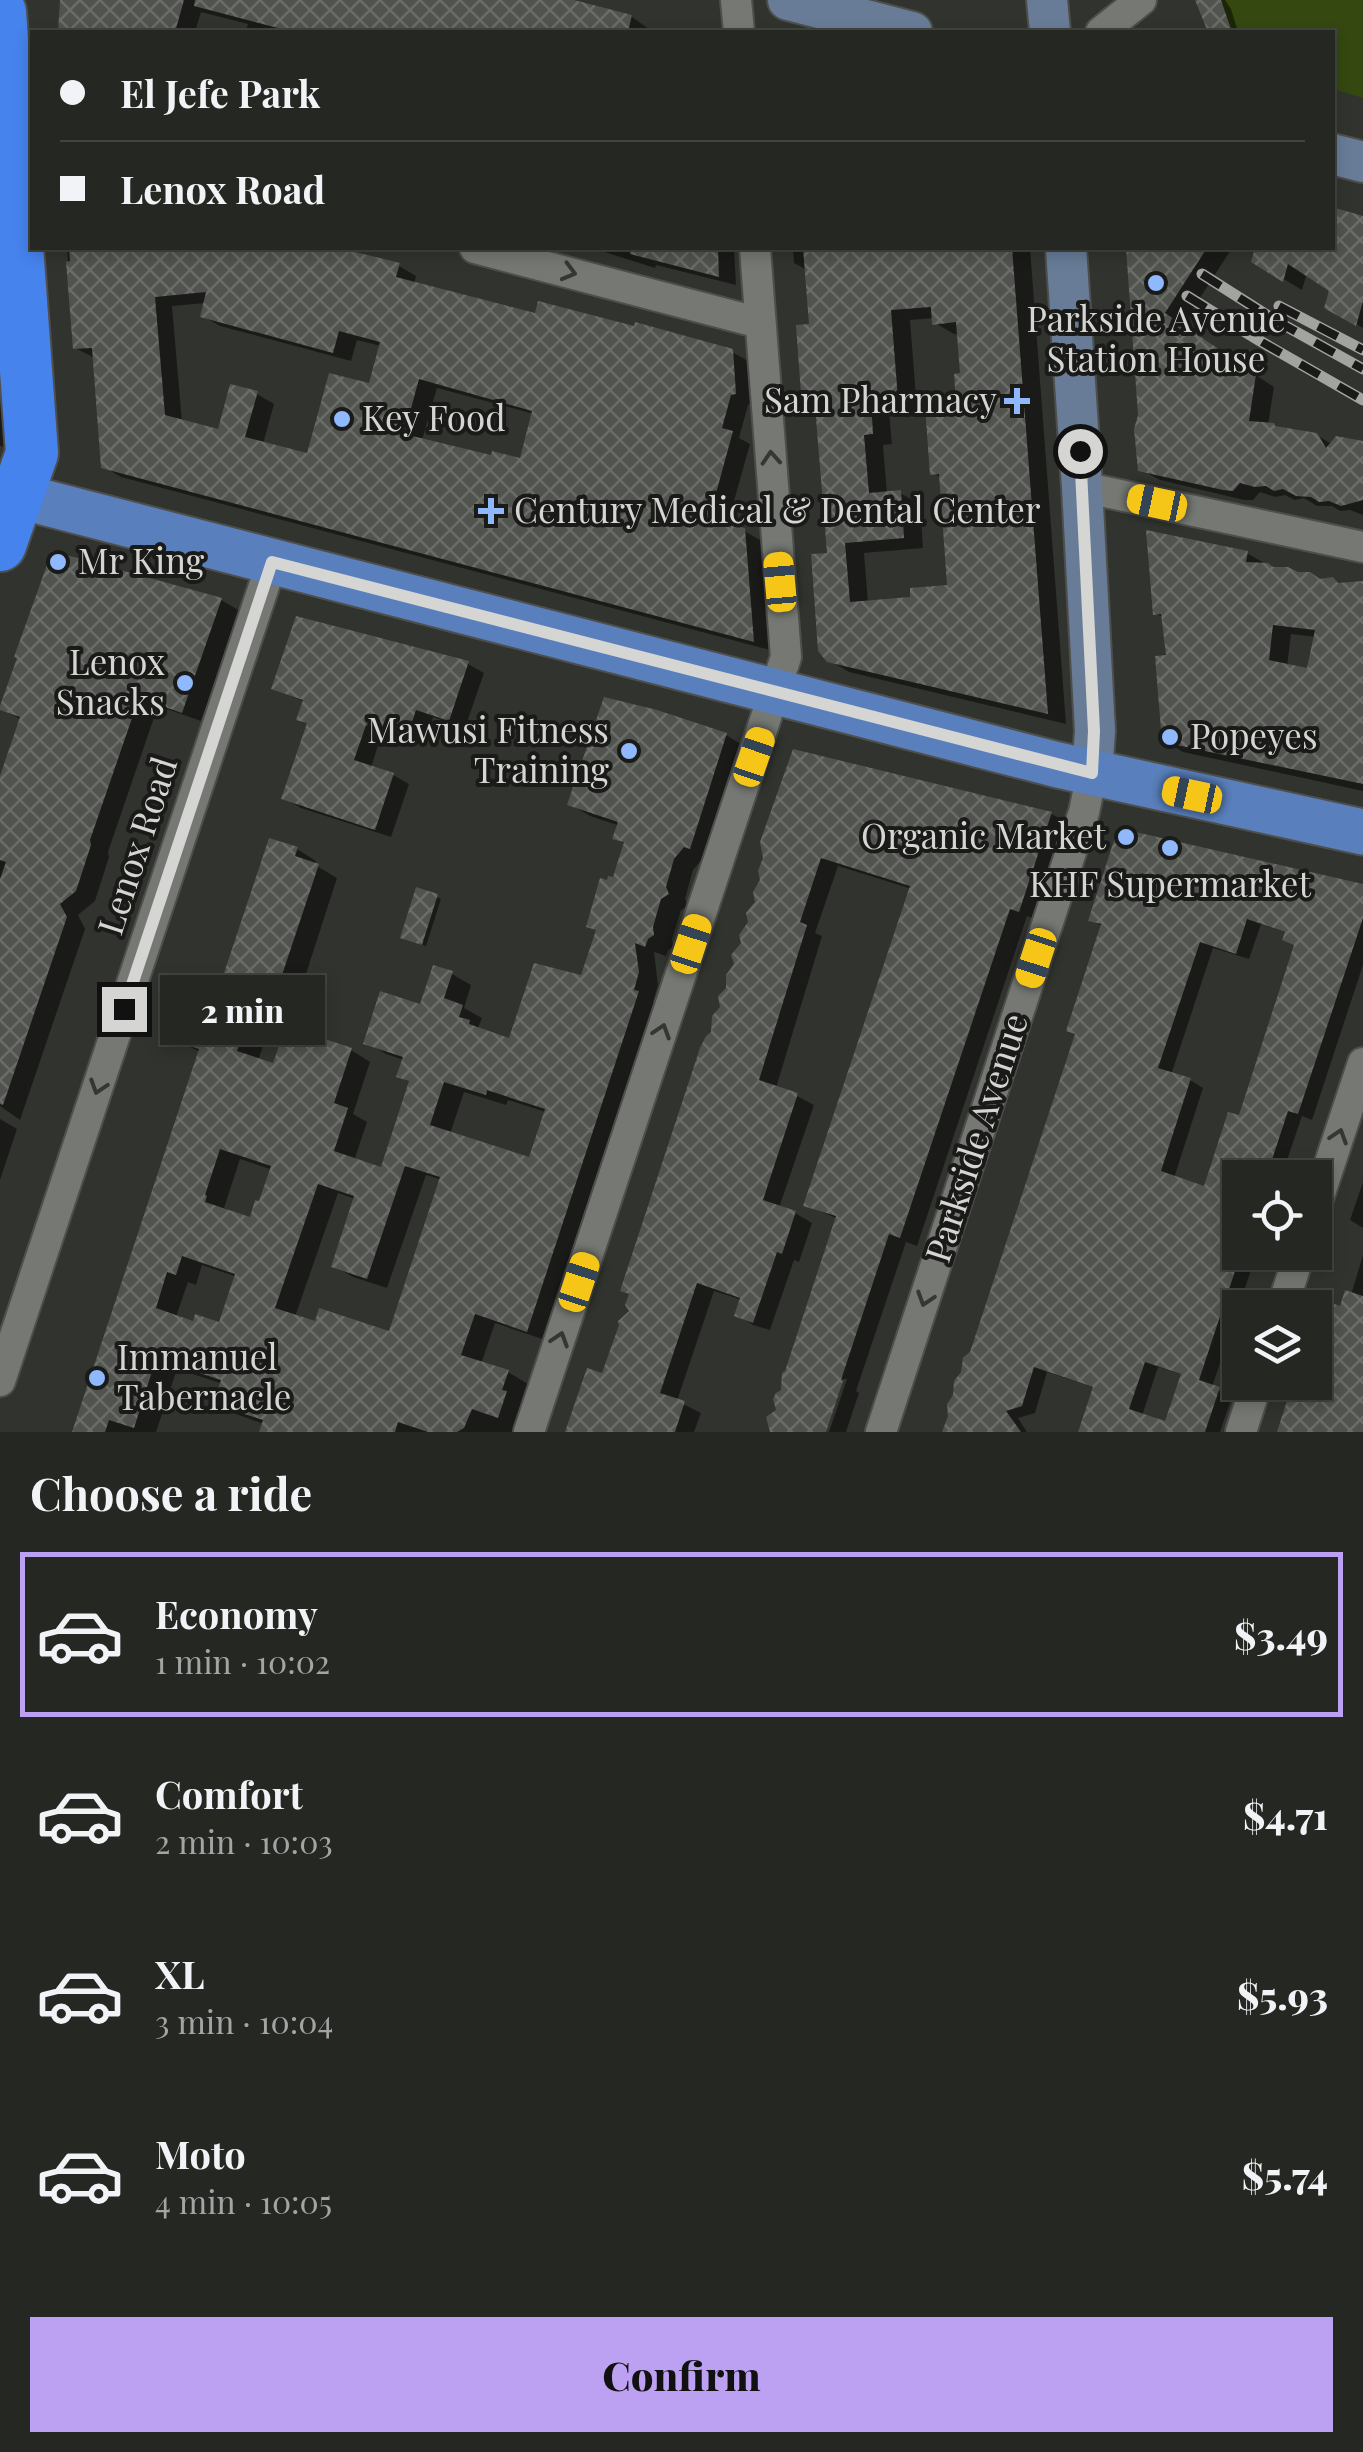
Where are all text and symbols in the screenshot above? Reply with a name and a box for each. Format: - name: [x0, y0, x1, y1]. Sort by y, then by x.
- text: El Jefe Park: [120, 67, 320, 118]
- text: Lenox Road: [120, 163, 325, 214]
- one-way arrow: [560, 261, 577, 282]
- marker: Parkside Avenue Station House: [1145, 272, 1167, 294]
- place label: Parkside Avenue Station House: [1027, 294, 1285, 381]
- place label: Sam Pharmacy: [764, 375, 997, 422]
- marker: Sam Pharmacy: [1006, 390, 1028, 412]
- place label: Key Food: [362, 393, 506, 440]
- marker: Key Food: [331, 408, 353, 430]
- route start: [1058, 429, 1103, 474]
- one-way arrow: [760, 450, 782, 466]
- car: [1125, 482, 1189, 524]
- place label: Century Medical & Dental Center: [514, 485, 1041, 532]
- marker: Century Medical & Dental Center: [478, 498, 504, 524]
- place label: Mr King: [78, 536, 205, 583]
- marker: Mr King: [47, 551, 69, 573]
- car: [762, 551, 798, 613]
- place label: Lenox Snacks: [56, 637, 165, 724]
- marker: Lenox Snacks: [174, 672, 196, 694]
- place label: Mawusi Fitness Training: [367, 705, 610, 792]
- place label: Popeyes: [1190, 711, 1318, 758]
- car: [730, 724, 778, 790]
- marker: Popeyes: [1159, 726, 1181, 748]
- marker: Mawusi Fitness Training: [618, 740, 640, 762]
- street label: Lenox Road: [85, 751, 186, 940]
- car: [1160, 774, 1224, 816]
- place label: Organic Market: [861, 811, 1107, 858]
- marker: Organic Market: [1115, 826, 1137, 848]
- marker: KHF Supermarket: [1159, 837, 1181, 859]
- place label: KHF Supermarket: [1029, 859, 1312, 906]
- car: [667, 911, 715, 977]
- car: [1012, 925, 1060, 991]
- callout: 2 min: [159, 974, 324, 1044]
- route end: [102, 987, 147, 1032]
- text: 2 min: [201, 988, 284, 1031]
- street label: Parkside Avenue: [912, 1007, 1037, 1268]
- one-way arrow: [651, 1024, 671, 1041]
- one-way arrow: [89, 1077, 109, 1094]
- one-way arrow: [1328, 1128, 1348, 1145]
- map controls: [1222, 1160, 1332, 1400]
- button: locate: [1222, 1160, 1332, 1270]
- car: [555, 1249, 603, 1315]
- one-way arrow: [916, 1290, 936, 1307]
- button: layers: [1222, 1290, 1332, 1400]
- place label: Immanuel Tabernacle: [117, 1332, 291, 1419]
- one-way arrow: [548, 1332, 568, 1349]
- marker: Immanuel Tabernacle: [86, 1367, 108, 1389]
- text: Choose a ride: [30, 1462, 312, 1522]
- text: Economy: [155, 1588, 318, 1639]
- icon: car: [35, 1590, 125, 1680]
- text: $3.49: [1234, 1609, 1328, 1660]
- text: 1 min · 10:02: [155, 1639, 330, 1682]
- text: Comfort: [155, 1768, 303, 1819]
- icon: car: [35, 1770, 125, 1860]
- text: $4.71: [1243, 1789, 1328, 1840]
- text: 2 min · 10:03: [155, 1819, 333, 1862]
- text: XL: [155, 1948, 204, 1999]
- icon: car: [35, 1950, 125, 2040]
- text: $5.93: [1237, 1969, 1328, 2020]
- text: 3 min · 10:04: [155, 1999, 333, 2042]
- text: Moto: [155, 2128, 246, 2179]
- icon: car: [35, 2130, 125, 2220]
- text: $5.74: [1242, 2149, 1328, 2200]
- text: 4 min · 10:05: [155, 2179, 332, 2222]
- button: Confirm: [30, 2317, 1333, 2432]

